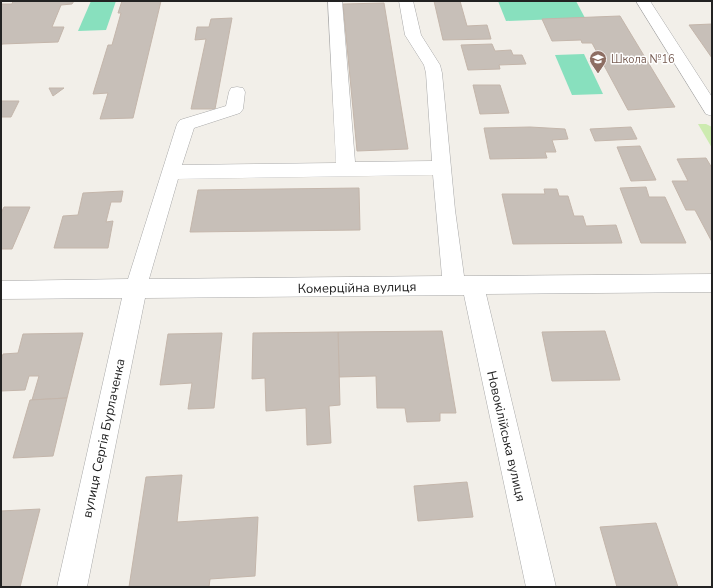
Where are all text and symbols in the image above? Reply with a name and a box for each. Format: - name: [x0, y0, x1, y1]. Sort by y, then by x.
- school or university icon: Школа №16: [588, 49, 608, 74]
- place label: Школа №16: [611, 52, 675, 67]
- street label: Комерційна вулиця: [297, 278, 417, 298]
- street label: вулиця Сергія Бурлаченка: [78, 357, 130, 519]
- street label: Новокілійська вулиця: [482, 369, 530, 503]

